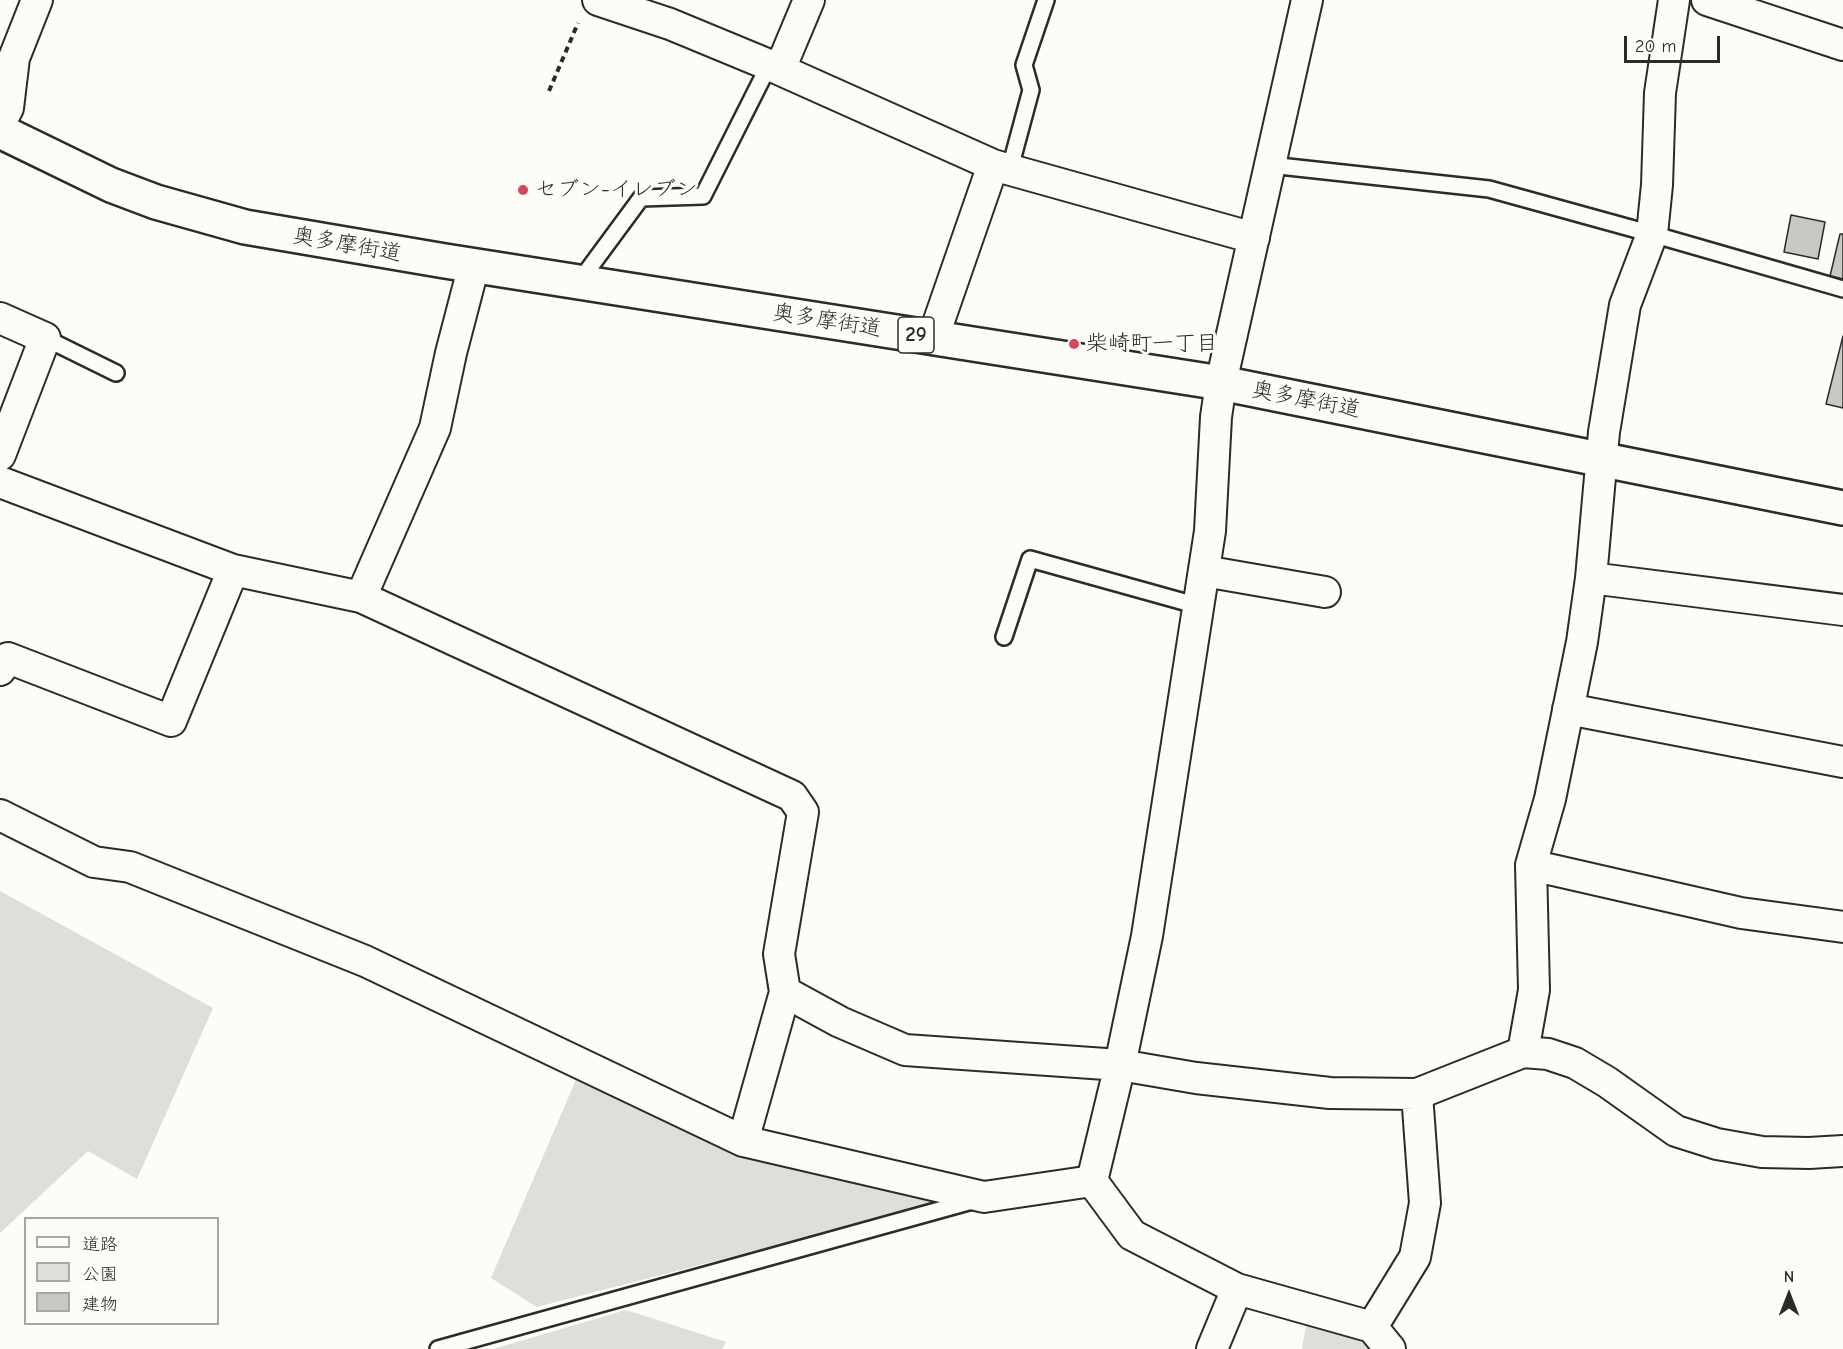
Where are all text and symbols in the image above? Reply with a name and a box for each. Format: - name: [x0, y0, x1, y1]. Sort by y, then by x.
- scale bar: [1627, 24, 1723, 62]
- text: 20 m: [1635, 36, 1676, 57]
- place label: セブン-イレブン: [535, 177, 698, 203]
- marker: セブン-イレブン: [516, 183, 530, 197]
- street label: 奥多摩街道: [291, 222, 403, 268]
- street label: 奥多摩街道: [771, 299, 883, 343]
- road number: 29: [898, 317, 934, 353]
- place label: 柴崎町一丁目: [1086, 331, 1218, 357]
- marker: 柴崎町一丁目: [1067, 337, 1081, 351]
- street label: 奥多摩街道: [1249, 377, 1363, 423]
- legend: [24, 1217, 219, 1325]
- text: 道路: [82, 1234, 118, 1255]
- text: 公園: [82, 1264, 118, 1285]
- north arrow: [1759, 1265, 1819, 1325]
- text: N: [1784, 1268, 1794, 1286]
- text: 建物: [82, 1294, 118, 1315]

